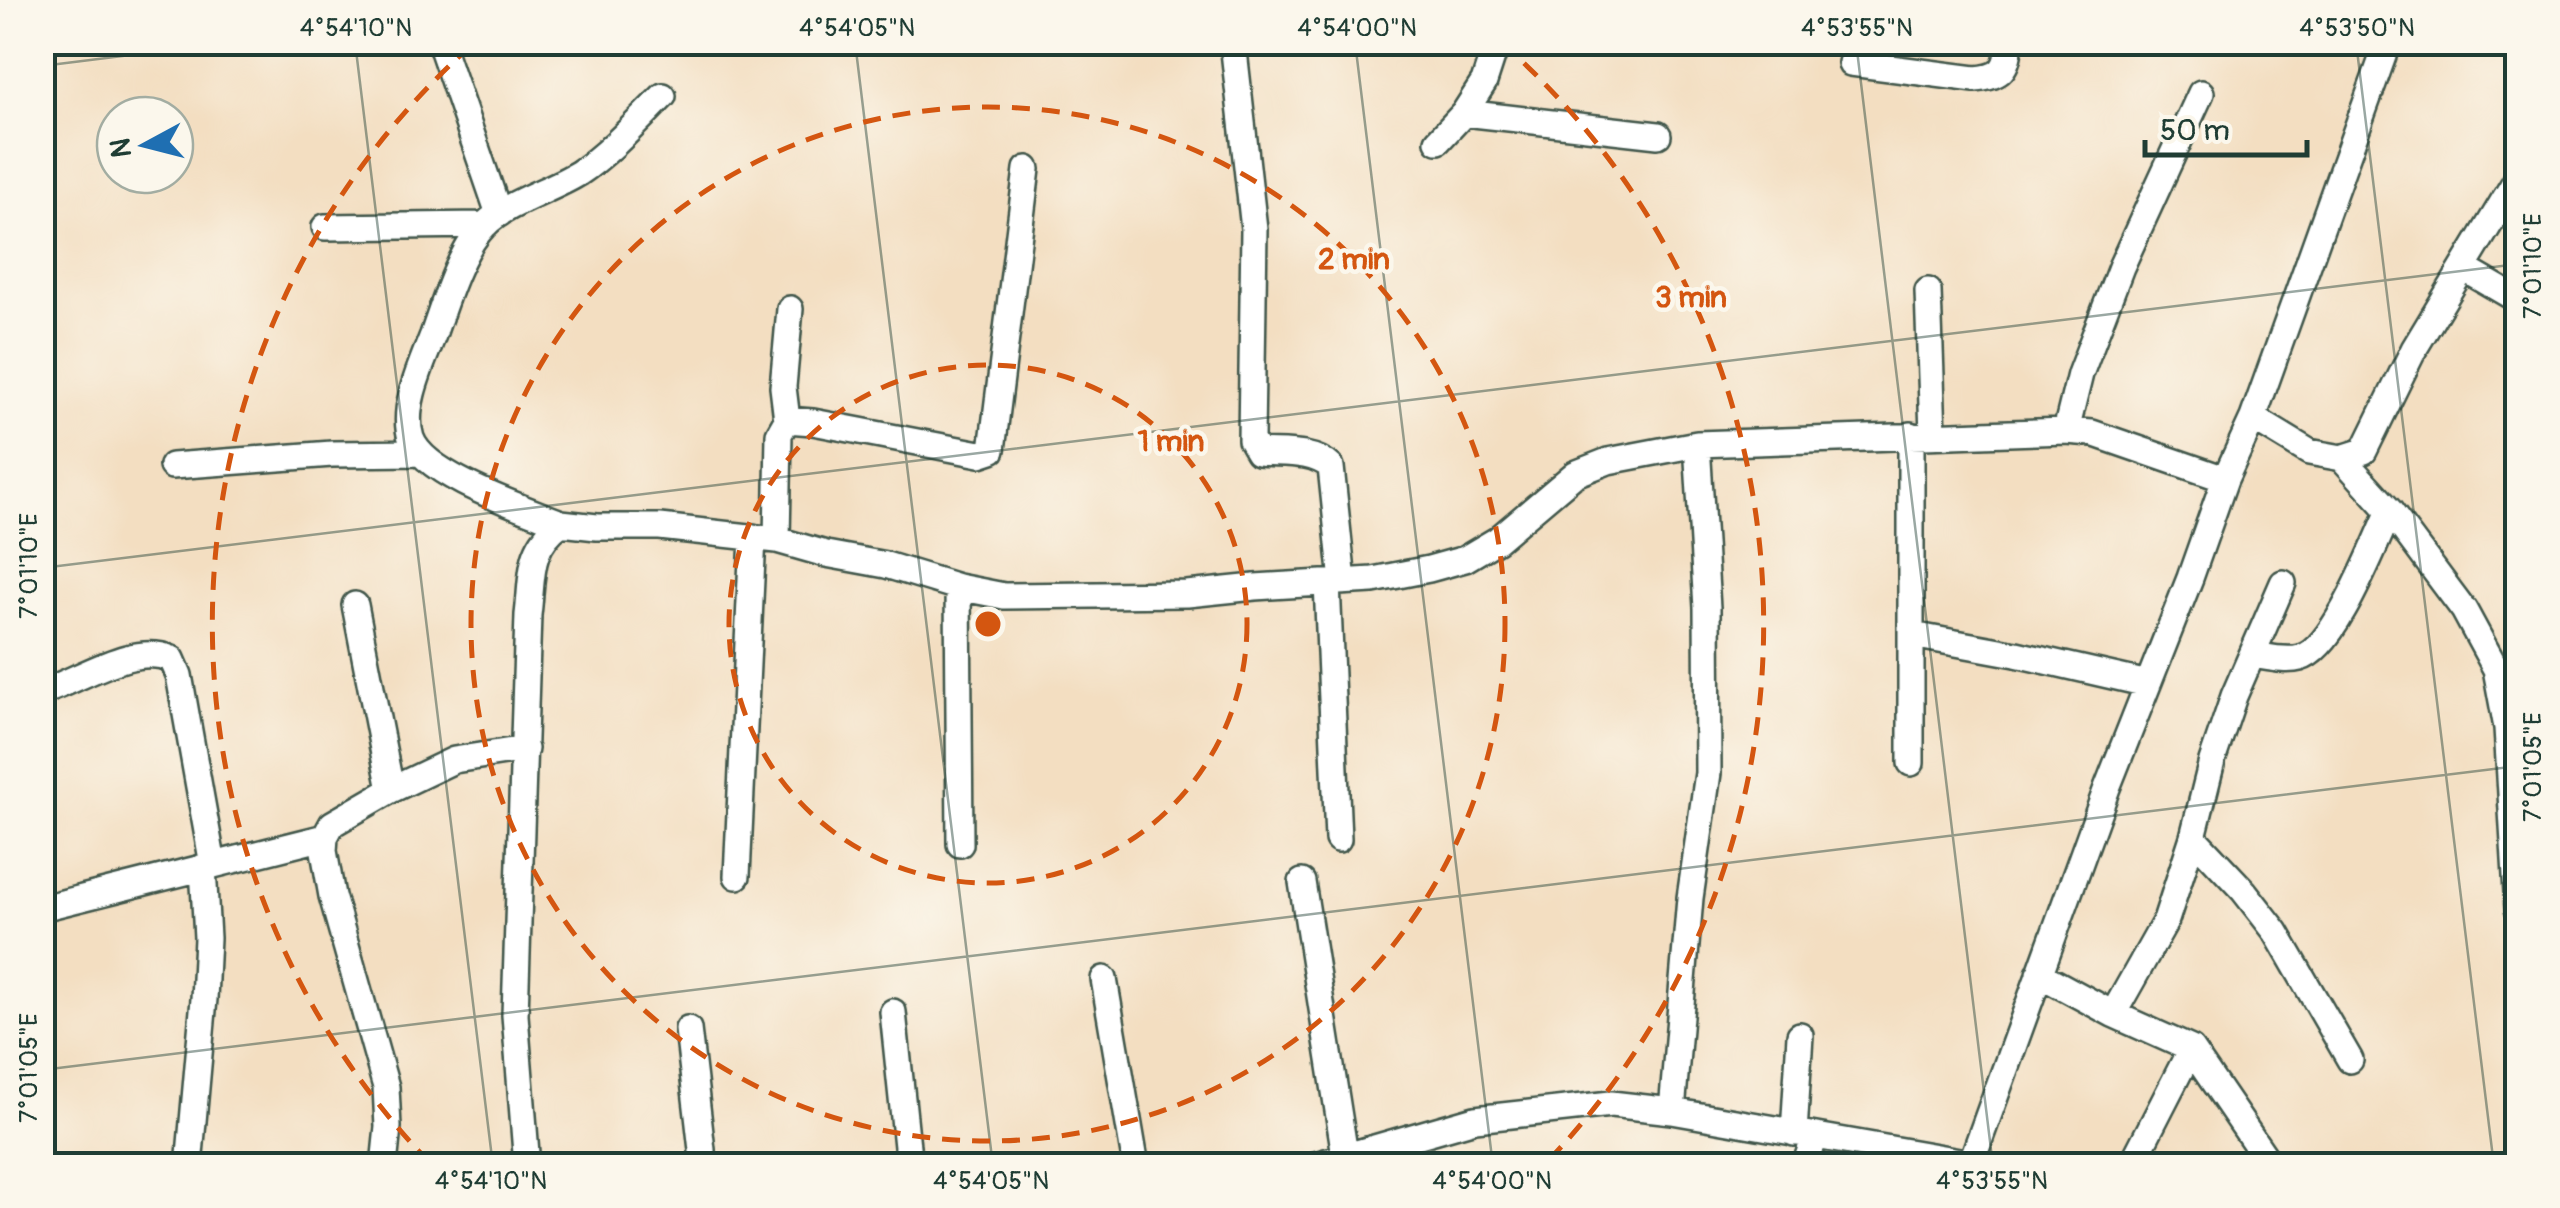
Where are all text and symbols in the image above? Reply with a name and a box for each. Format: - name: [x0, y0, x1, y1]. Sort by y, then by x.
- text: 4°54'10"N: [300, 13, 412, 44]
- text: 4°54'05"N: [799, 13, 915, 44]
- text: 4°54'00"N: [1297, 13, 1417, 44]
- text: 4°53'55"N: [1801, 13, 1913, 44]
- text: 4°53'50"N: [2299, 13, 2415, 44]
- north arrow: [95, 95, 195, 195]
- scale bar: [2145, 95, 2308, 157]
- text: 50 m: [2160, 112, 2230, 149]
- text: N: [103, 136, 140, 159]
- text: 7°01'10"E: [2518, 213, 2549, 319]
- text: 2 min: [1318, 241, 1390, 278]
- text: 3 min: [1655, 279, 1727, 316]
- text: 1 min: [1138, 423, 1204, 460]
- text: 7°01'10"E: [14, 513, 45, 619]
- centre of rings: [970, 606, 1006, 642]
- text: 7°01'05"E: [2518, 712, 2549, 822]
- text: 7°01'05"E: [14, 1013, 45, 1123]
- text: 4°54'10"N: [435, 1166, 547, 1197]
- text: 4°54'05"N: [933, 1166, 1049, 1197]
- text: 4°54'00"N: [1432, 1166, 1552, 1197]
- text: 4°53'55"N: [1936, 1166, 2048, 1197]

